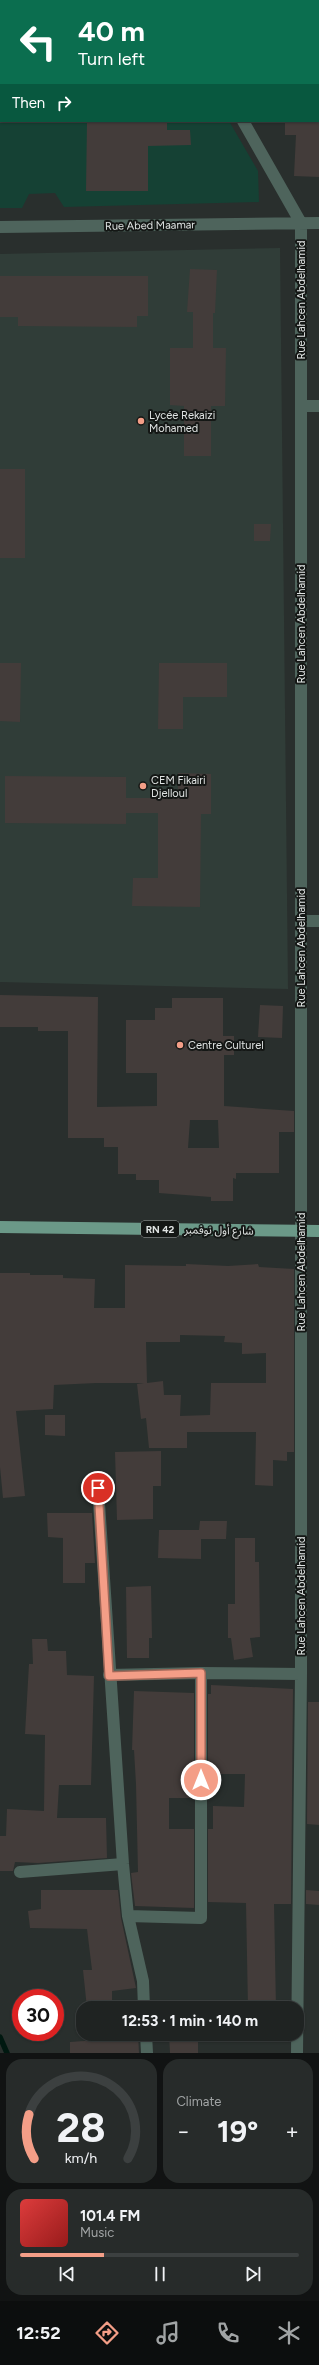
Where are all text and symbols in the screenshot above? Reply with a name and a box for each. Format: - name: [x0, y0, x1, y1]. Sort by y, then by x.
- text: 40 m: [78, 14, 145, 48]
- icon: left: [12, 16, 64, 68]
- text: Turn left: [78, 48, 145, 70]
- icon: right: [53, 92, 75, 114]
- text: Then: [12, 94, 45, 112]
- street label: Rue Abed Maamar: [105, 218, 195, 233]
- street label: Rue Lahcen Abdelhamid: [295, 241, 308, 359]
- place label: Lycée Rekaizi Mohamed: [149, 409, 215, 435]
- marker: Lycée Rekaizi Mohamed: [136, 416, 146, 426]
- street label: Rue Lahcen Abdelhamid: [295, 565, 308, 683]
- place label: CEM Fikairi Djelloul: [151, 774, 206, 800]
- marker: CEM Fikairi Djelloul: [138, 781, 148, 791]
- street label: Rue Lahcen Abdelhamid: [295, 889, 308, 1007]
- place label: Centre Culturel: [188, 1039, 264, 1052]
- marker: Centre Culturel: [175, 1040, 185, 1050]
- street label: Rue Lahcen Abdelhamid: [295, 1213, 308, 1331]
- road number: RN 42: [141, 1221, 179, 1237]
- street label: شارع أول نوفمبر: [183, 1223, 254, 1239]
- pin: [81, 1471, 115, 1505]
- icon: arrive: [87, 1477, 109, 1499]
- street label: Rue Lahcen Abdelhamid: [295, 1537, 308, 1655]
- position arrow: [180, 1759, 222, 1801]
- speed limit sign: 30: [12, 1989, 64, 2041]
- text: 12:53 · 1 min · 140 m: [122, 2012, 258, 2030]
- text: Climate: [177, 2094, 221, 2109]
- text: 28: [56, 2102, 106, 2152]
- text: 19°: [217, 2113, 258, 2150]
- text: −: [177, 2118, 190, 2145]
- text: +: [285, 2118, 299, 2145]
- text: km/h: [65, 2149, 98, 2167]
- text: 101.4 FM: [80, 2207, 140, 2225]
- text: Music: [80, 2225, 114, 2240]
- icon: previous: [56, 2263, 78, 2285]
- icon: pause: [149, 2263, 171, 2285]
- icon: next: [242, 2263, 264, 2285]
- icon: directions: [93, 2319, 121, 2347]
- icon: music: [154, 2319, 182, 2347]
- icon: phone: [214, 2319, 242, 2347]
- icon: climate: [275, 2319, 303, 2347]
- text: 12:52: [16, 2322, 61, 2344]

